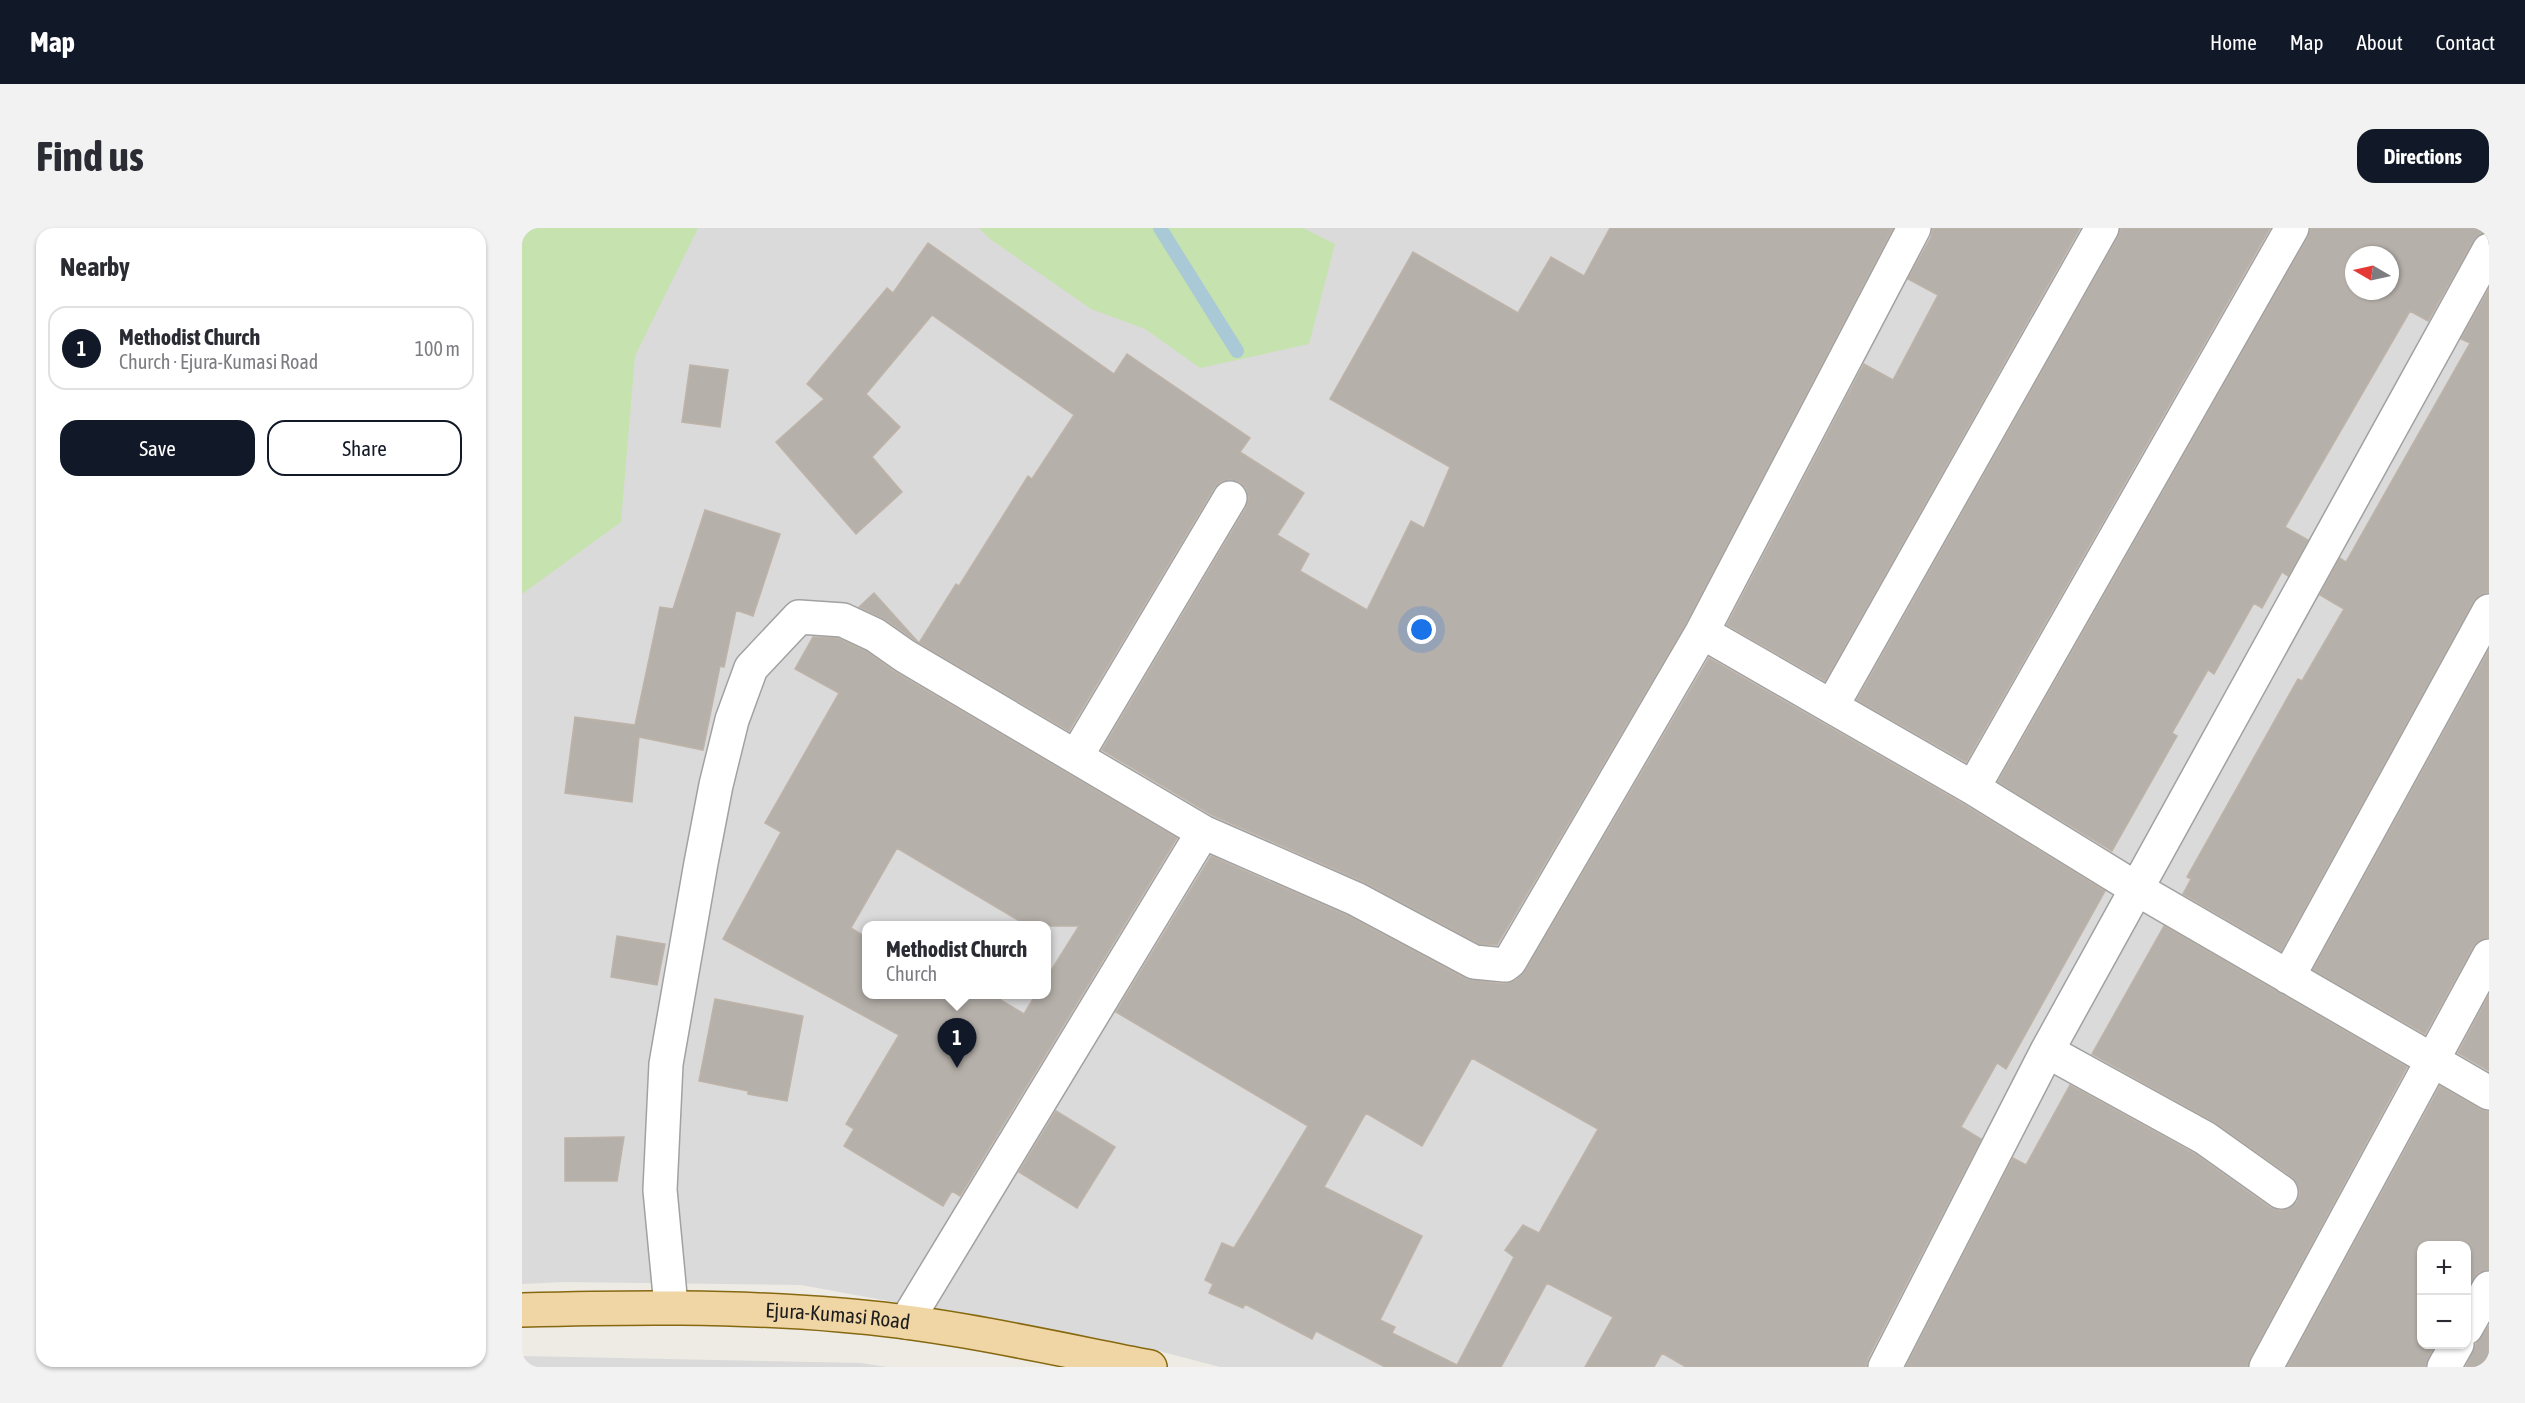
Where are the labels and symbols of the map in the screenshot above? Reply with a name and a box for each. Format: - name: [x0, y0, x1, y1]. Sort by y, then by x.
- north arrow: [2345, 246, 2399, 300]
- your location: [1407, 615, 1436, 644]
- pin: 1: [938, 1018, 976, 1068]
- street label: Ejura-Kumasi Road: [765, 1297, 912, 1333]

